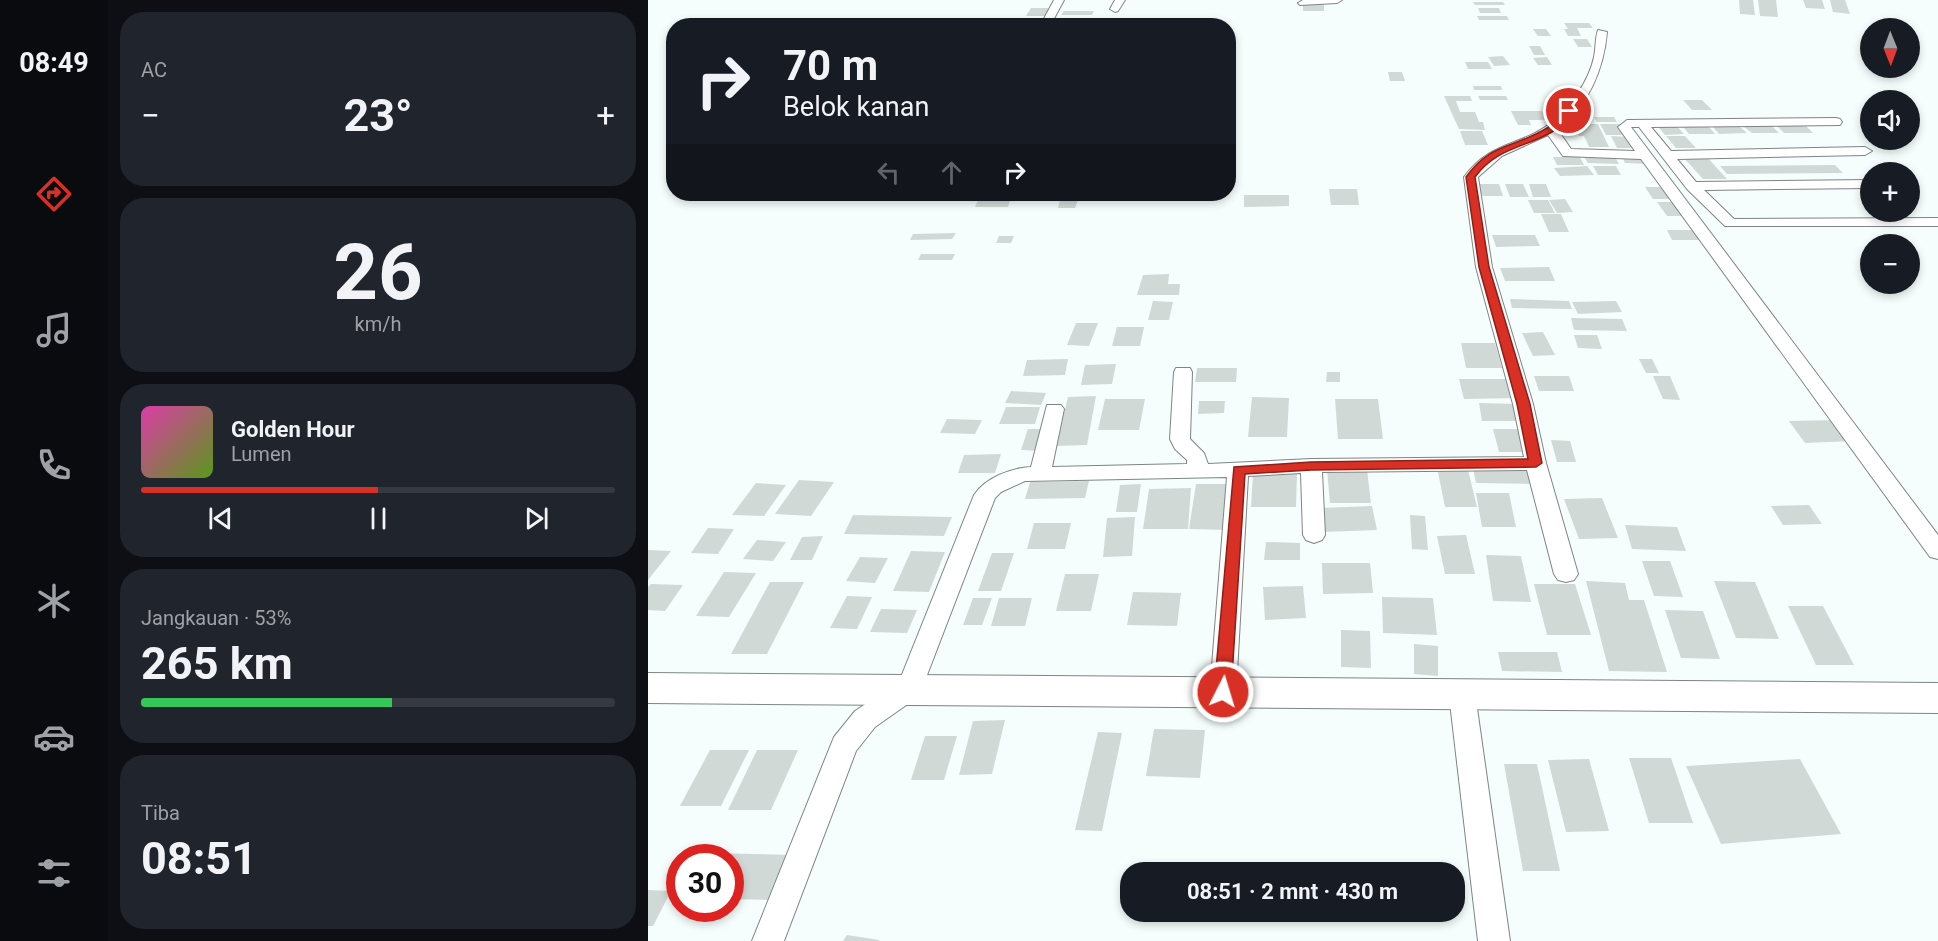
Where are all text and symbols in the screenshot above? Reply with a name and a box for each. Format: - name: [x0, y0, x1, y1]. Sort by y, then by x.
- north arrow: [1860, 18, 1920, 78]
- map controls: [1860, 18, 1920, 294]
- text: 70 m: [783, 41, 878, 90]
- icon: right: [684, 42, 762, 120]
- text: 08:49: [19, 47, 89, 79]
- text: AC: [141, 58, 167, 82]
- pin: [1543, 85, 1594, 136]
- text: 23°: [343, 89, 413, 142]
- button: sound: [1860, 90, 1920, 150]
- text: Belok kanan: [783, 91, 929, 123]
- icon: arrive: [1552, 94, 1585, 127]
- text: −: [141, 96, 160, 135]
- text: +: [596, 96, 615, 135]
- icon: left: [872, 156, 905, 189]
- icon: ahead: [935, 156, 968, 189]
- icon: right: [998, 156, 1031, 189]
- button: +: [1860, 162, 1920, 222]
- icon: directions: [33, 173, 75, 215]
- text: 26: [333, 227, 423, 318]
- button: −: [1860, 234, 1920, 294]
- icon: music: [33, 309, 75, 351]
- text: km/h: [355, 312, 401, 336]
- text: Golden Hour: [231, 417, 355, 442]
- text: Lumen: [231, 442, 292, 466]
- icon: phone: [33, 444, 75, 486]
- icon: previous: [204, 502, 237, 535]
- icon: pause: [362, 502, 395, 535]
- icon: next: [520, 502, 553, 535]
- icon: climate: [33, 580, 75, 622]
- text: Jangkauan · 53%: [141, 606, 291, 630]
- text: 265 km: [141, 637, 293, 690]
- position arrow: [1191, 660, 1255, 724]
- icon: car: [33, 716, 75, 758]
- text: Tiba: [141, 801, 180, 825]
- text: 08:51: [141, 832, 257, 885]
- speed limit sign: 30: [666, 844, 744, 922]
- icon: filters: [33, 852, 75, 894]
- text: 08:51 · 2 mnt · 430 m: [1187, 879, 1398, 904]

